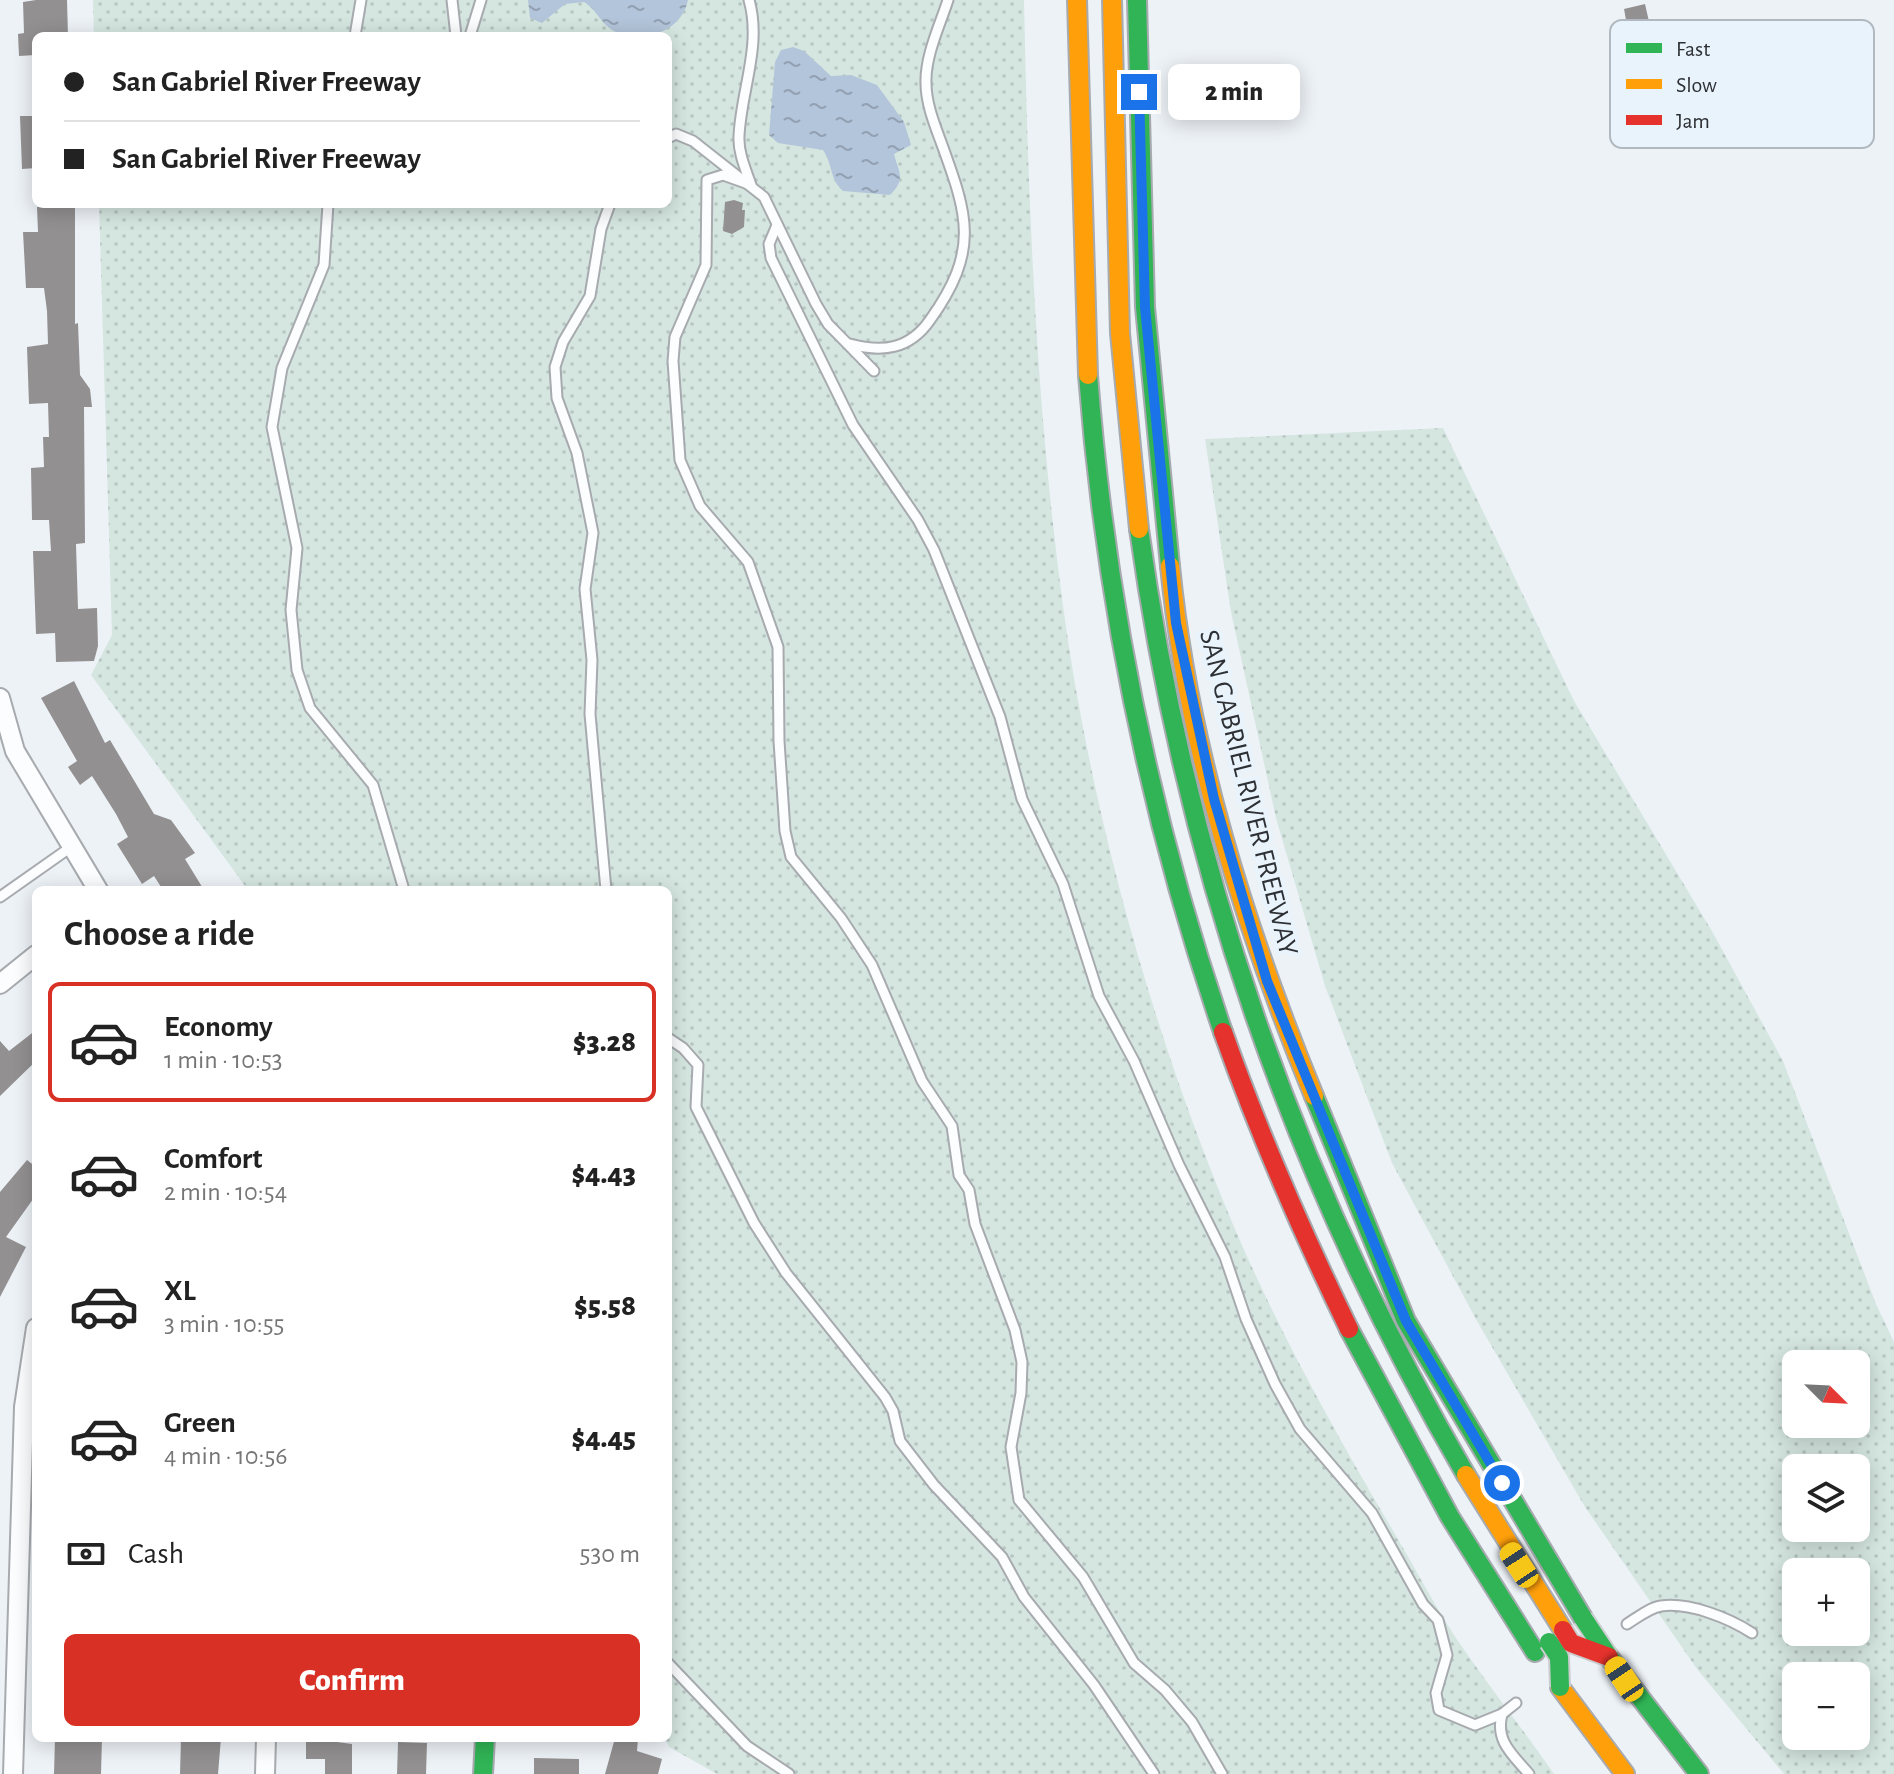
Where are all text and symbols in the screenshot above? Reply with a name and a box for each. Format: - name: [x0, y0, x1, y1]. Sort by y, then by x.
- legend: [1610, 20, 1874, 148]
- text: Fast: [1676, 38, 1710, 60]
- callout: 2 min: [1167, 64, 1299, 120]
- text: San Gabriel River Freeway: [112, 67, 421, 97]
- route end: [1121, 74, 1157, 110]
- text: Slow: [1676, 74, 1717, 96]
- text: 2 min: [1205, 79, 1263, 105]
- text: Jam: [1676, 110, 1710, 132]
- text: San Gabriel River Freeway: [112, 144, 421, 174]
- street label: SAN GABRIEL RIVER FREEWAY: [1194, 627, 1302, 959]
- text: Choose a ride: [64, 916, 254, 952]
- icon: car: [68, 1006, 140, 1078]
- text: Economy: [164, 1012, 273, 1042]
- text: $3.28: [573, 1027, 636, 1057]
- text: 1 min · 10:53: [164, 1047, 282, 1073]
- icon: car: [68, 1138, 140, 1210]
- text: Comfort: [164, 1144, 263, 1174]
- text: $4.43: [571, 1159, 636, 1189]
- text: 2 min · 10:54: [164, 1179, 287, 1205]
- icon: car: [68, 1270, 140, 1342]
- text: XL: [164, 1276, 196, 1306]
- text: $5.58: [574, 1291, 636, 1321]
- text: 3 min · 10:55: [164, 1311, 284, 1337]
- north arrow: [1782, 1350, 1870, 1438]
- map controls: [1782, 1350, 1870, 1750]
- icon: car: [68, 1402, 140, 1474]
- text: Green: [164, 1408, 236, 1438]
- text: $4.45: [571, 1423, 636, 1453]
- text: 4 min · 10:56: [164, 1443, 288, 1469]
- button: layers: [1782, 1454, 1870, 1542]
- route start: [1484, 1465, 1520, 1501]
- icon: cash: [64, 1532, 108, 1576]
- car: [1496, 1538, 1542, 1592]
- text: Cash: [128, 1539, 184, 1569]
- text: 530 m: [580, 1541, 640, 1567]
- button: +: [1782, 1558, 1870, 1646]
- button: Confirm: [64, 1634, 640, 1726]
- car: [1601, 1652, 1647, 1706]
- button: −: [1782, 1662, 1870, 1750]

